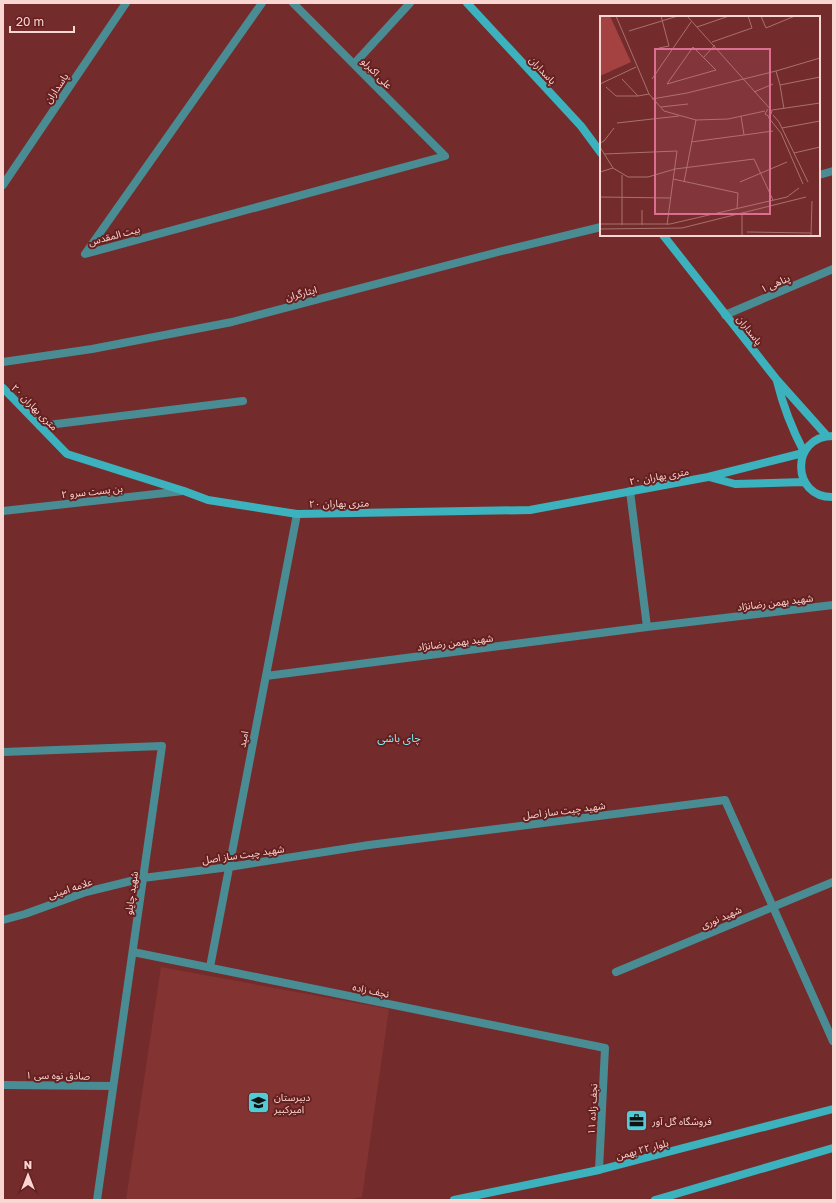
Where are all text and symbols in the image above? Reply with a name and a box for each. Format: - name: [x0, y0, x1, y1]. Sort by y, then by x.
- scale bar: [10, 8, 74, 34]
- text: 20 m: [16, 14, 44, 29]
- inset map: [600, 16, 820, 236]
- street label: پاسداران: [526, 53, 559, 87]
- street label: علی اکبرلو: [358, 55, 395, 92]
- street label: پاسداران: [41, 71, 71, 106]
- street label: بیت المقدس: [87, 222, 141, 248]
- street label: پناهی ۱: [759, 271, 792, 296]
- street label: ایثارگران: [284, 283, 318, 304]
- street label: پاسداران: [734, 313, 765, 348]
- street label: ۲۰ متری بهاران: [9, 381, 61, 433]
- street label: ۲۰ متری بهاران: [628, 465, 690, 488]
- street label: بن بست سرو ۲: [61, 482, 124, 501]
- street label: ۲۰ متری بهاران: [309, 496, 369, 511]
- street label: شهید بهمن رضانژاد: [736, 591, 814, 614]
- street label: شهید بهمن رضانژاد: [416, 631, 494, 654]
- street label: امید: [236, 730, 251, 748]
- district label: چای باشی: [377, 731, 421, 746]
- street label: شهید چیت ساز اصل: [522, 799, 606, 822]
- street label: شهید چیت ساز اصل: [201, 842, 285, 867]
- street label: شهید چایلو: [122, 870, 141, 916]
- street label: علامه امینی: [46, 875, 94, 901]
- street label: شهید نوری: [699, 903, 744, 932]
- street label: نجف زاده: [351, 980, 391, 1001]
- street label: صادق نوه سی ۱: [26, 1068, 90, 1083]
- street label: نجف زاده ۱۱: [585, 1083, 600, 1135]
- school or university icon: دبیرستان امیرکبیر: [245, 1090, 271, 1116]
- place label: دبیرستان امیرکبیر: [273, 1091, 310, 1116]
- office icon: فروشگاه گل آور: [624, 1108, 650, 1134]
- place label: فروشگاه گل آور: [651, 1115, 712, 1128]
- street label: بلوار ۲۲ بهمن: [614, 1136, 670, 1163]
- north arrow: [8, 1155, 48, 1195]
- text: N: [24, 1158, 32, 1171]

